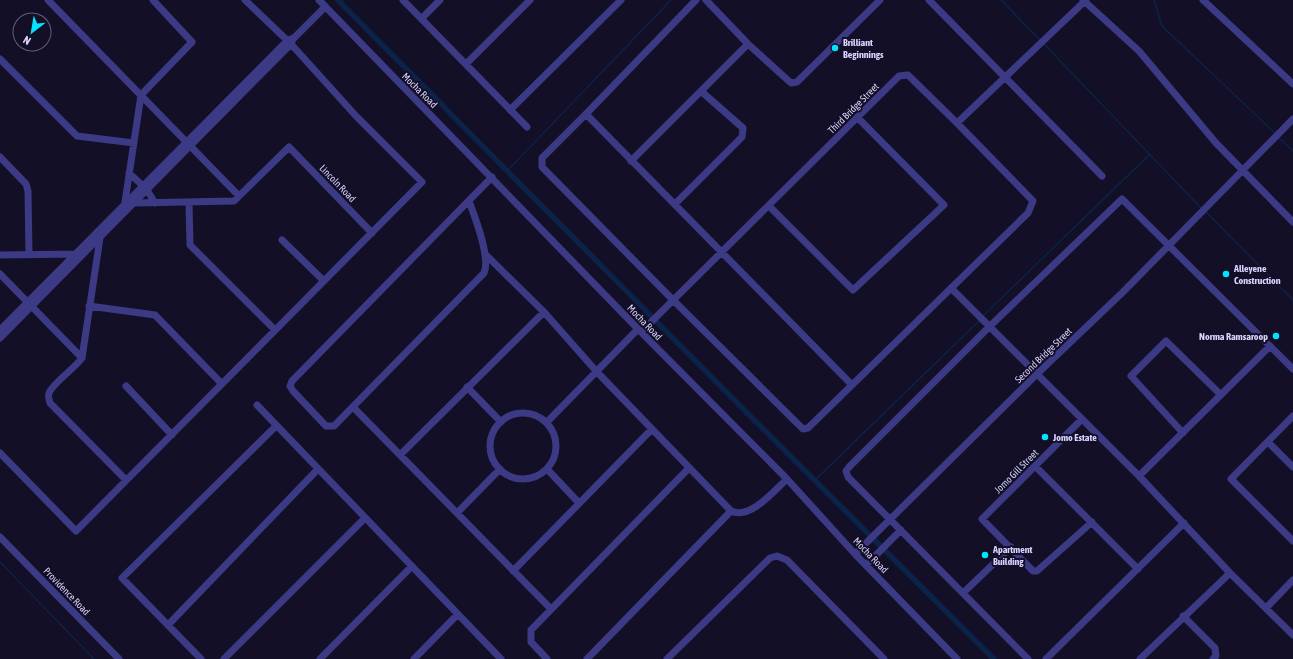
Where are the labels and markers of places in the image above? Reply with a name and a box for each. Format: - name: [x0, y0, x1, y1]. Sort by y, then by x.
- place label: Brilliant Beginnings: [843, 37, 884, 60]
- marker: Brilliant Beginnings: [830, 43, 840, 53]
- place label: Alleyene Construction: [1233, 263, 1281, 286]
- marker: Alleyene Construction: [1221, 269, 1231, 279]
- place label: Norma Ramsaroop: [1199, 331, 1268, 342]
- marker: Norma Ramsaroop: [1271, 331, 1281, 341]
- marker: Jomo Estate: [1040, 432, 1050, 442]
- place label: Jomo Estate: [1052, 432, 1097, 443]
- place label: Apartment Building: [992, 544, 1033, 567]
- marker: Apartment Building: [980, 550, 990, 560]

